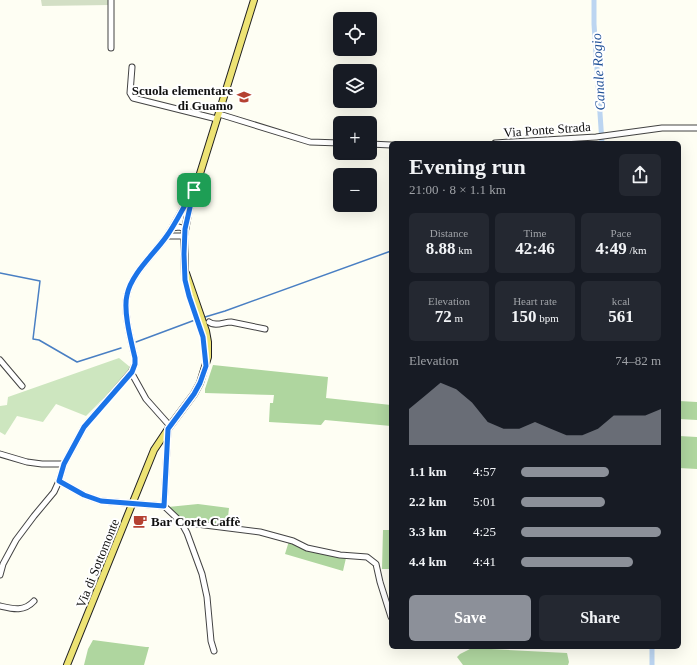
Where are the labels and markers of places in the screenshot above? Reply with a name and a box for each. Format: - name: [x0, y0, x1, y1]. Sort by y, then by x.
- place label: Scuola elementare di Guamo: [132, 83, 233, 113]
- school or university icon: Scuola elementare di Guamo: [236, 89, 252, 105]
- pin: [177, 173, 211, 207]
- cafe icon: Bar Corte Caffè: [132, 513, 148, 529]
- place label: Bar Corte Caffè: [151, 514, 241, 529]

